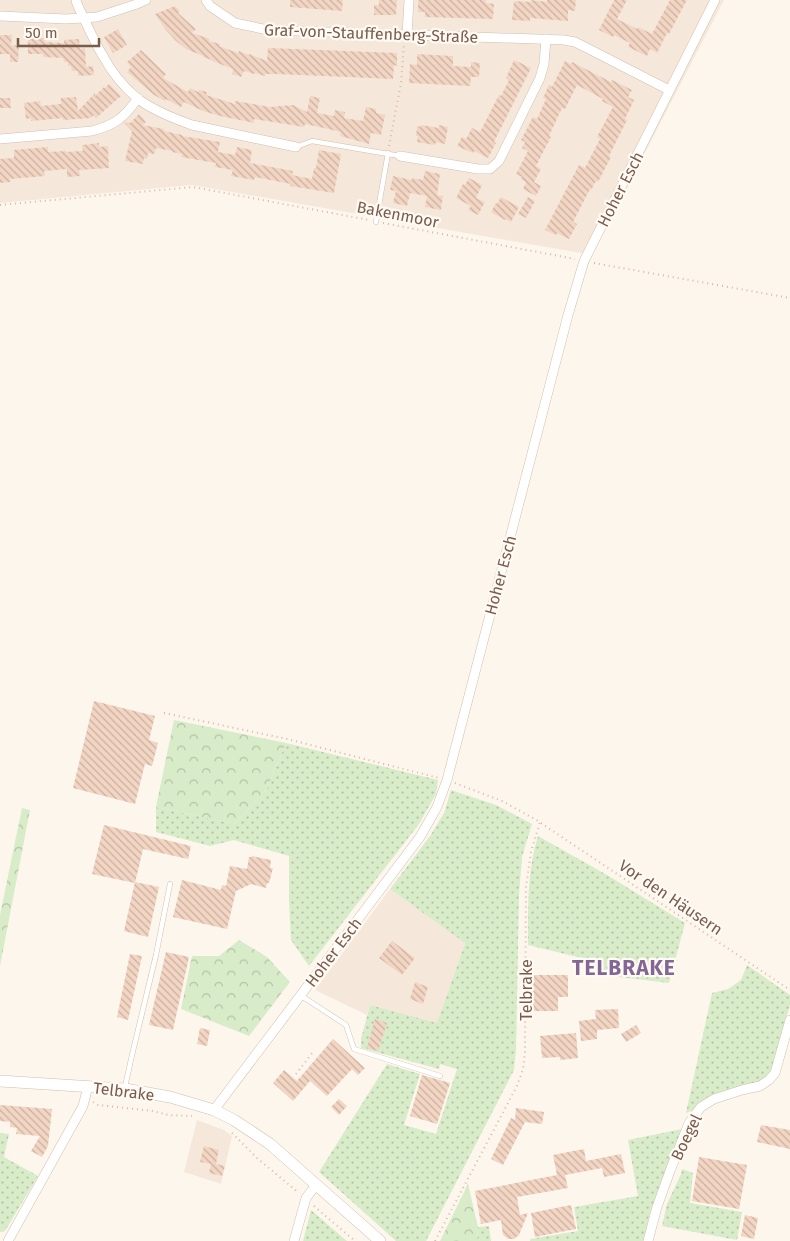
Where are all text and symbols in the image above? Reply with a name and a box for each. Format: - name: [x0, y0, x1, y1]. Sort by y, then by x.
- scale bar: [18, 15, 99, 47]
- street label: Graf-von-Stauffenberg-Straße: [264, 20, 478, 47]
- text: 50 m: [25, 24, 58, 42]
- street label: Hoher Esch: [593, 149, 647, 230]
- street label: Bakenmoor: [355, 197, 441, 232]
- street label: Hoher Esch: [481, 533, 520, 617]
- street label: Vor den Häusern: [615, 856, 726, 939]
- street label: Hoher Esch: [301, 914, 366, 991]
- district label: TELBRAKE: [572, 955, 676, 981]
- street label: Telbrake: [517, 959, 536, 1021]
- street label: Telbrake: [92, 1078, 156, 1105]
- street label: Boegel: [667, 1111, 706, 1164]

